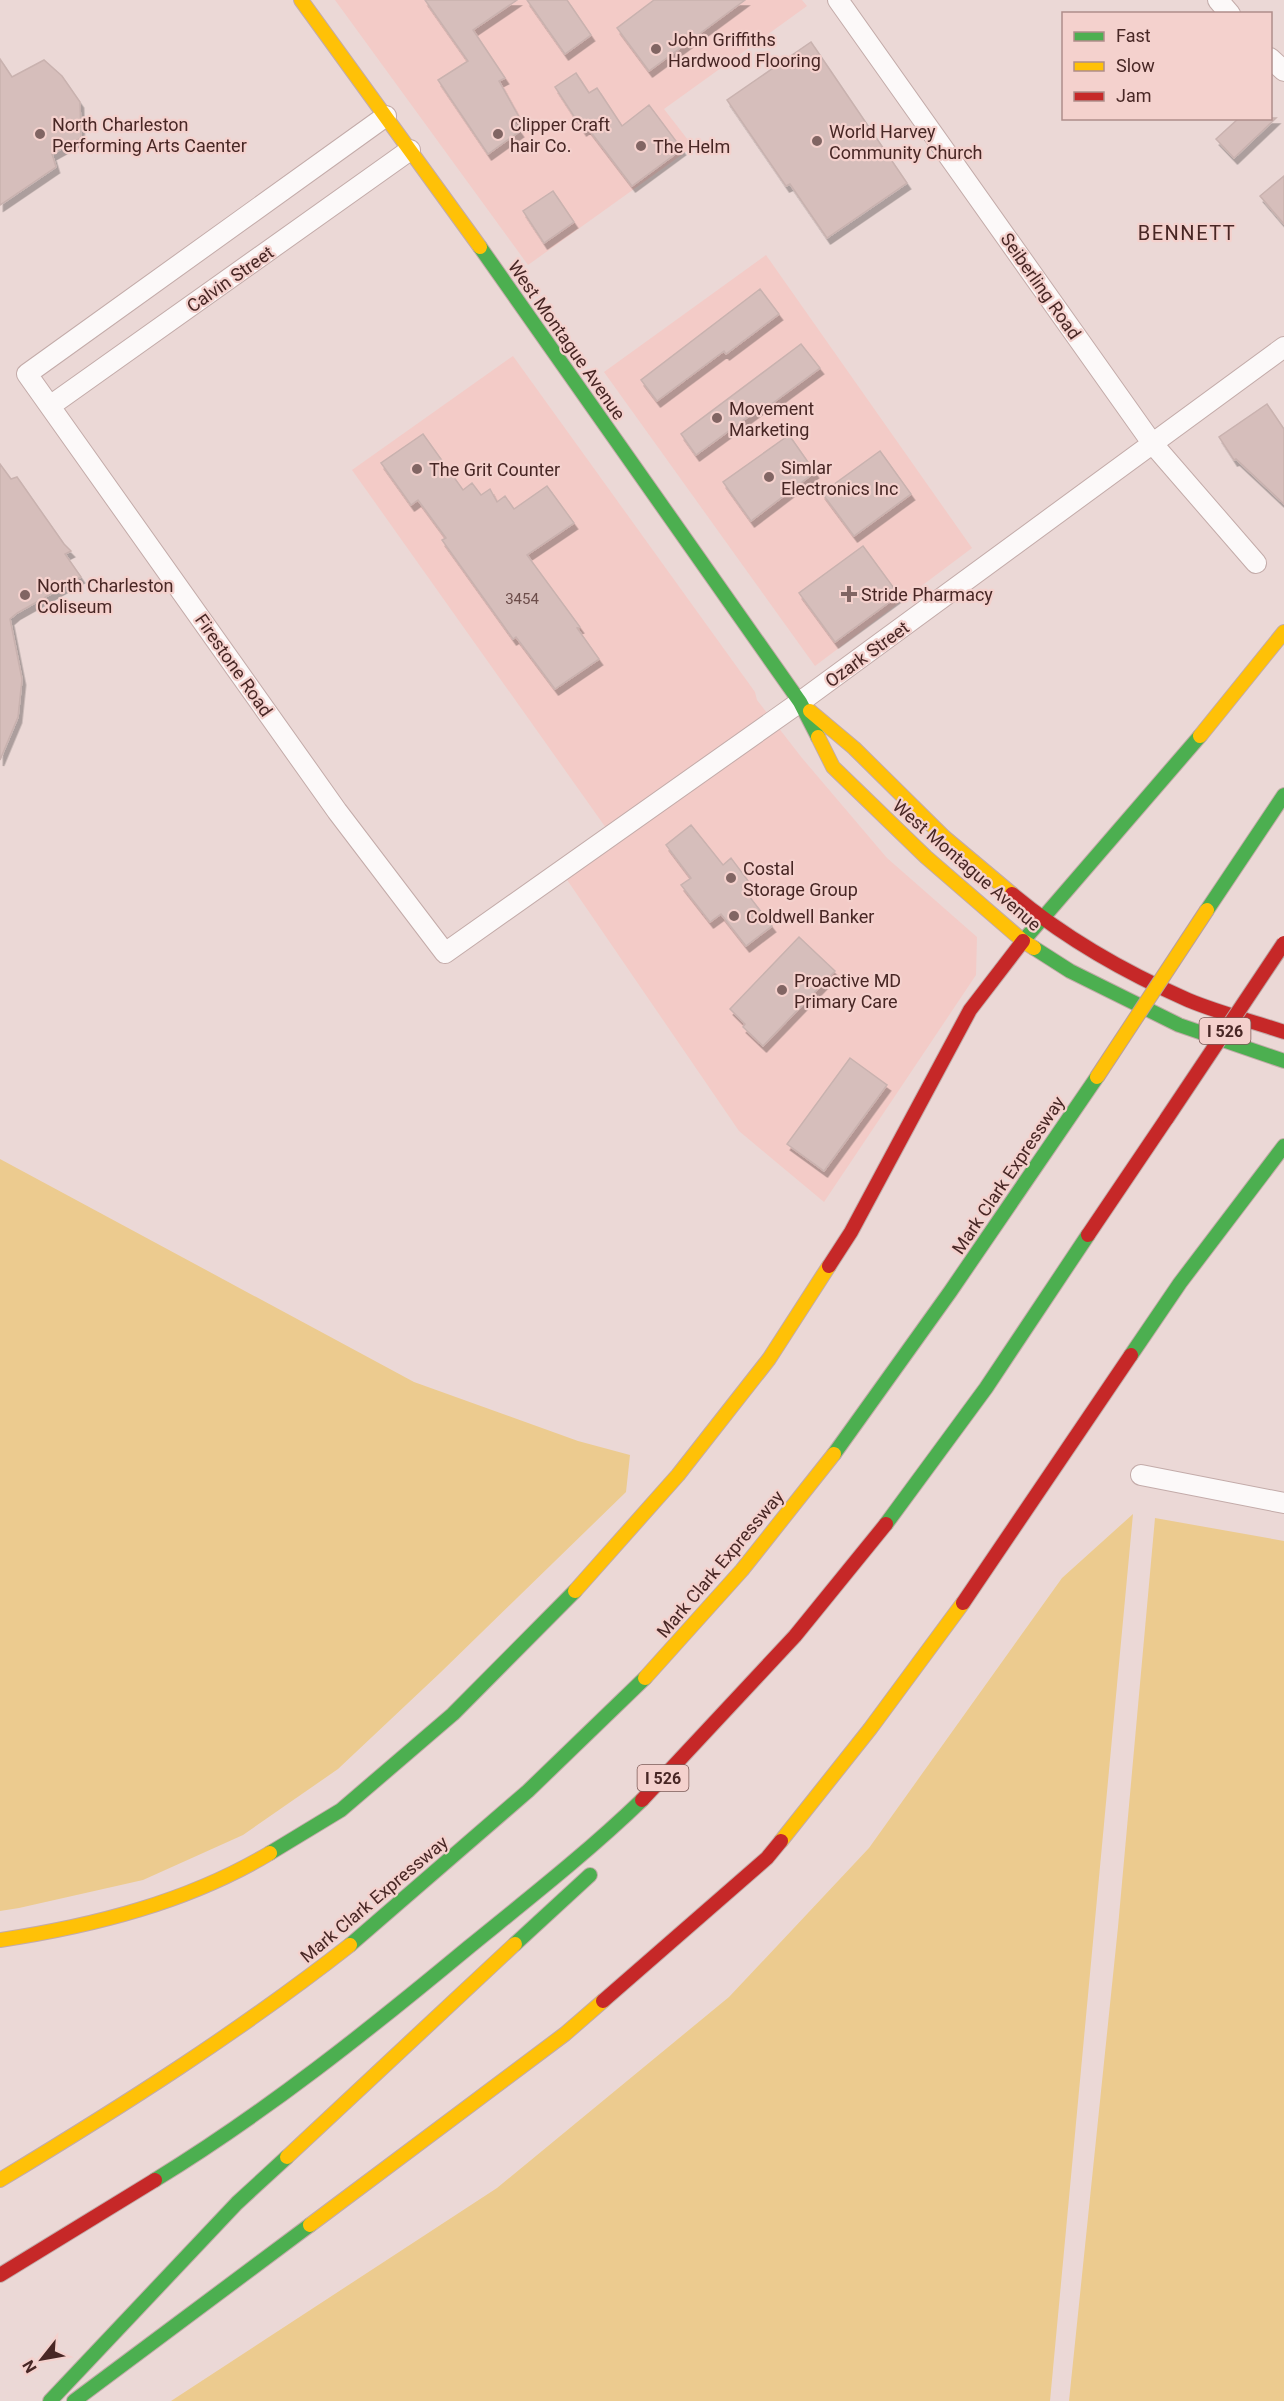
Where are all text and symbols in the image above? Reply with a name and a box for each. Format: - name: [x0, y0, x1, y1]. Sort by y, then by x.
- legend: [1062, 12, 1272, 120]
- text: Fast: [1116, 25, 1151, 46]
- place label: John Griffiths Hardwood Flooring: [668, 29, 821, 71]
- marker: John Griffiths Hardwood Flooring: [649, 42, 663, 56]
- text: Slow: [1116, 55, 1155, 76]
- text: Jam: [1116, 85, 1152, 106]
- place label: North Charleston Performing Arts Caenter: [52, 114, 247, 156]
- place label: Clipper Craft hair Co.: [510, 114, 610, 156]
- place label: World Harvey Community Church: [829, 121, 982, 163]
- marker: North Charleston Performing Arts Caenter: [33, 127, 47, 141]
- marker: Clipper Craft hair Co.: [491, 127, 505, 141]
- marker: World Harvey Community Church: [810, 134, 824, 148]
- place label: The Helm: [653, 136, 730, 157]
- marker: The Helm: [634, 139, 648, 153]
- district label: BENNETT: [1138, 221, 1236, 245]
- street label: Seiberling Road: [997, 229, 1085, 343]
- street label: Calvin Street: [183, 241, 277, 317]
- street label: West Montague Avenue: [504, 256, 630, 424]
- place label: Movement Marketing: [729, 398, 814, 440]
- marker: Movement Marketing: [710, 411, 724, 425]
- place label: Simlar Electronics Inc: [781, 457, 898, 499]
- place label: The Grit Counter: [429, 459, 560, 480]
- marker: The Grit Counter: [410, 462, 424, 476]
- marker: Simlar Electronics Inc: [762, 470, 776, 484]
- place label: North Charleston Coliseum: [37, 575, 174, 617]
- place label: Stride Pharmacy: [861, 584, 993, 605]
- marker: Stride Pharmacy: [842, 587, 856, 601]
- marker: North Charleston Coliseum: [18, 588, 32, 602]
- house number: 3454: [505, 590, 539, 608]
- street label: Firestone Road: [191, 610, 277, 720]
- street label: Ozark Street: [821, 617, 913, 691]
- street label: West Montague Avenue: [889, 795, 1045, 935]
- place label: Costal Storage Group: [743, 858, 858, 900]
- marker: Costal Storage Group: [724, 871, 738, 885]
- place label: Coldwell Banker: [746, 906, 874, 927]
- marker: Coldwell Banker: [727, 909, 741, 923]
- place label: Proactive MD Primary Care: [794, 970, 901, 1012]
- marker: Proactive MD Primary Care: [775, 983, 789, 997]
- road number: I 526: [1200, 1018, 1250, 1044]
- street label: Mark Clark Expressway: [947, 1092, 1069, 1258]
- street label: Mark Clark Expressway: [652, 1486, 788, 1642]
- road number: I 526: [638, 1765, 688, 1791]
- street label: Mark Clark Expressway: [296, 1831, 452, 1967]
- north arrow: [12, 2329, 72, 2389]
- text: N: [19, 2357, 41, 2376]

